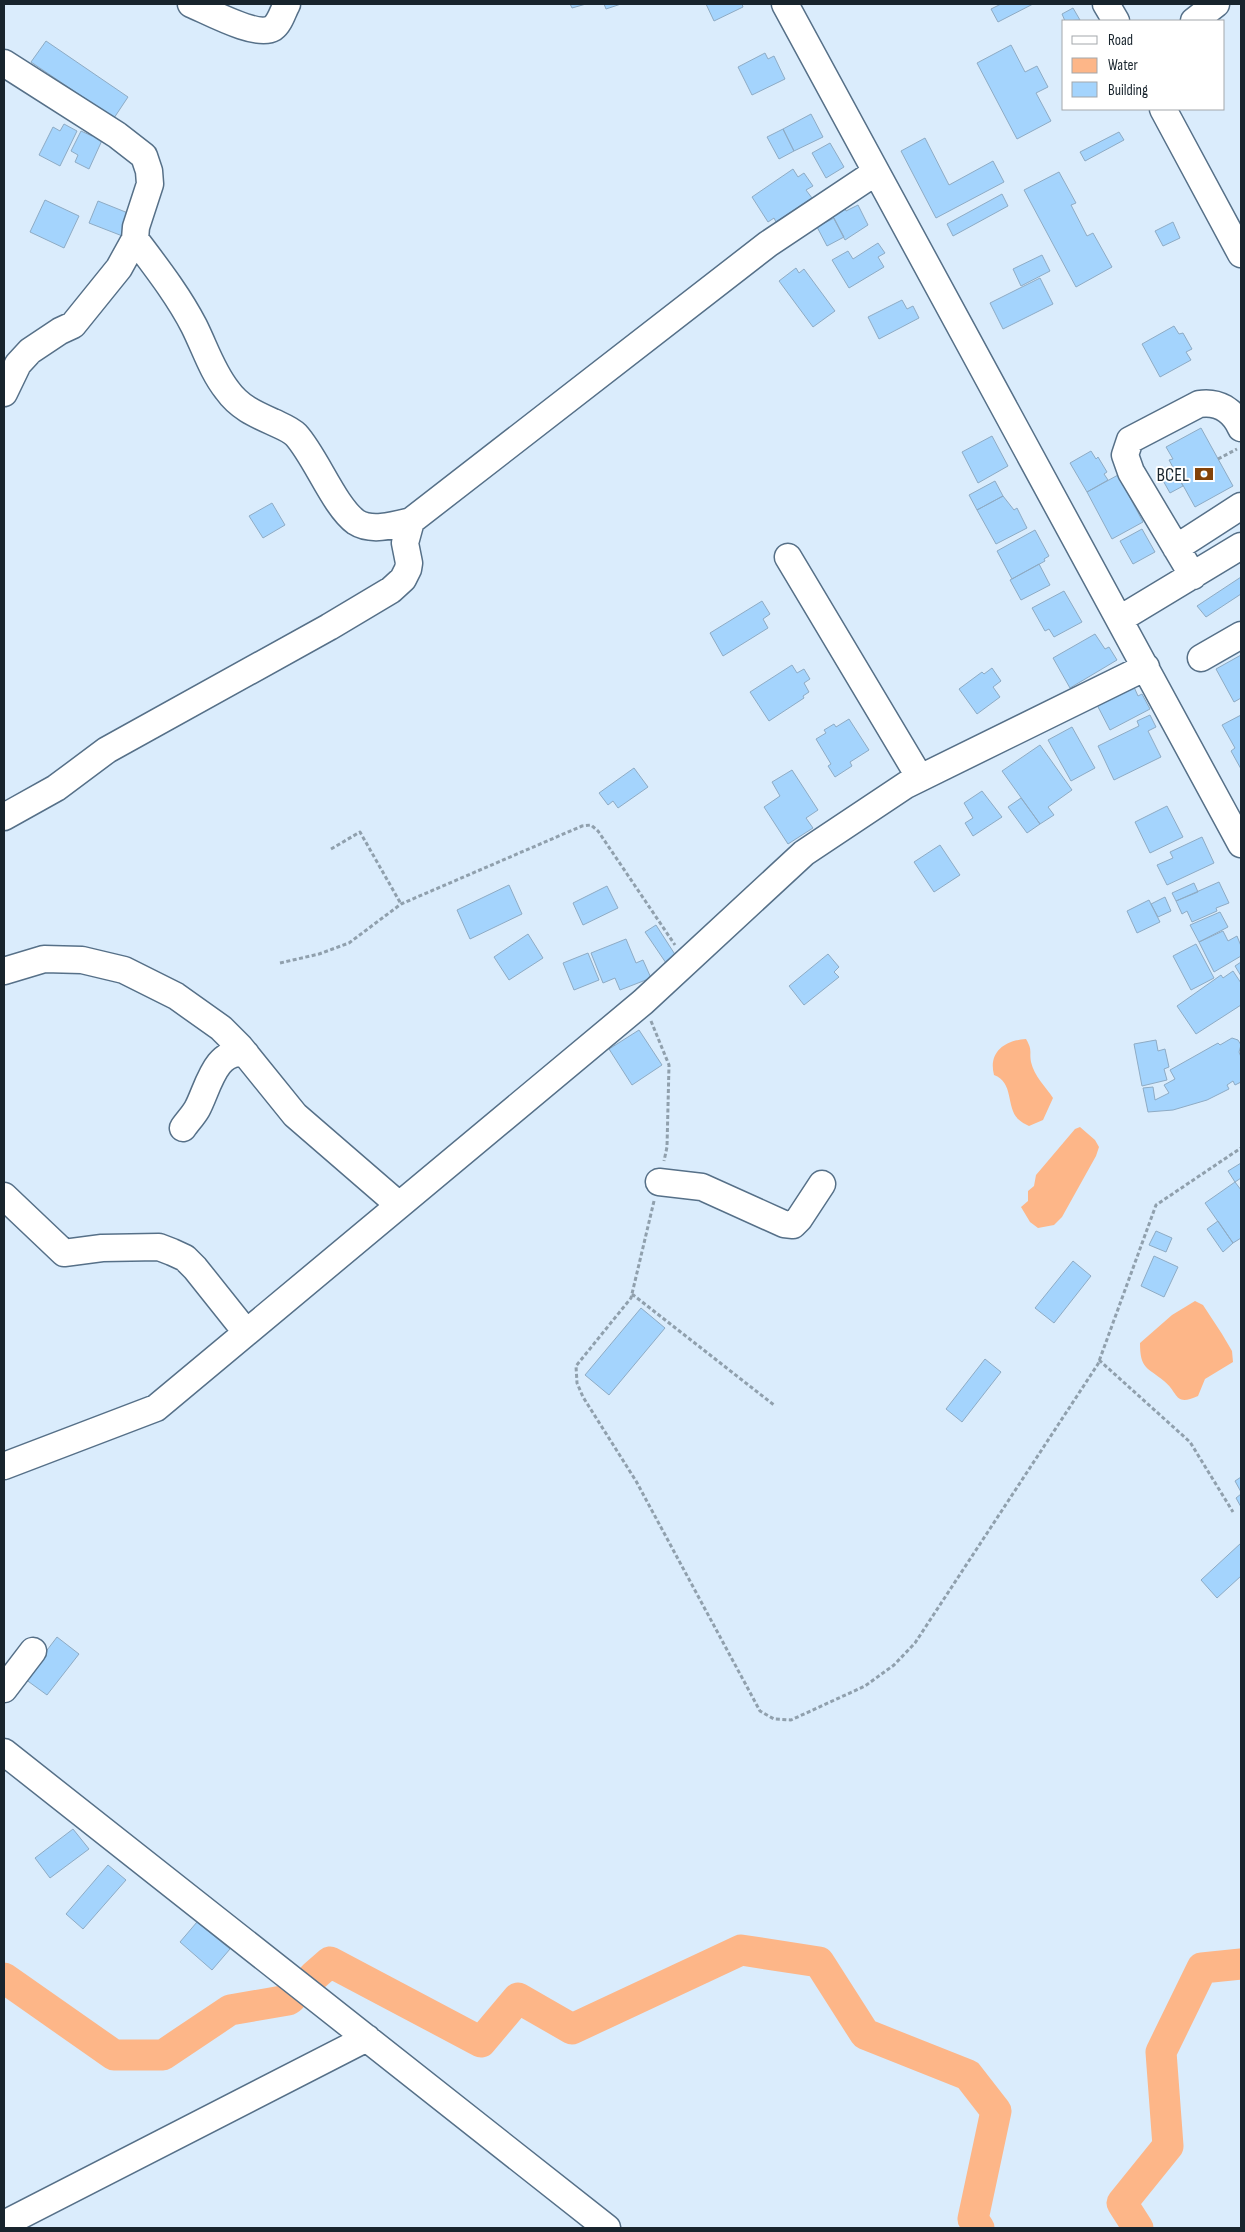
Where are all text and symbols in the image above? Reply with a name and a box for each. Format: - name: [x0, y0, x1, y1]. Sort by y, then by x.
- legend: [1062, 20, 1225, 110]
- text: Road: [1108, 31, 1133, 50]
- text: Water: [1108, 56, 1139, 75]
- text: Building: [1108, 81, 1148, 100]
- bank icon: BCEL: [1193, 463, 1215, 485]
- place label: BCEL: [1156, 464, 1189, 487]

